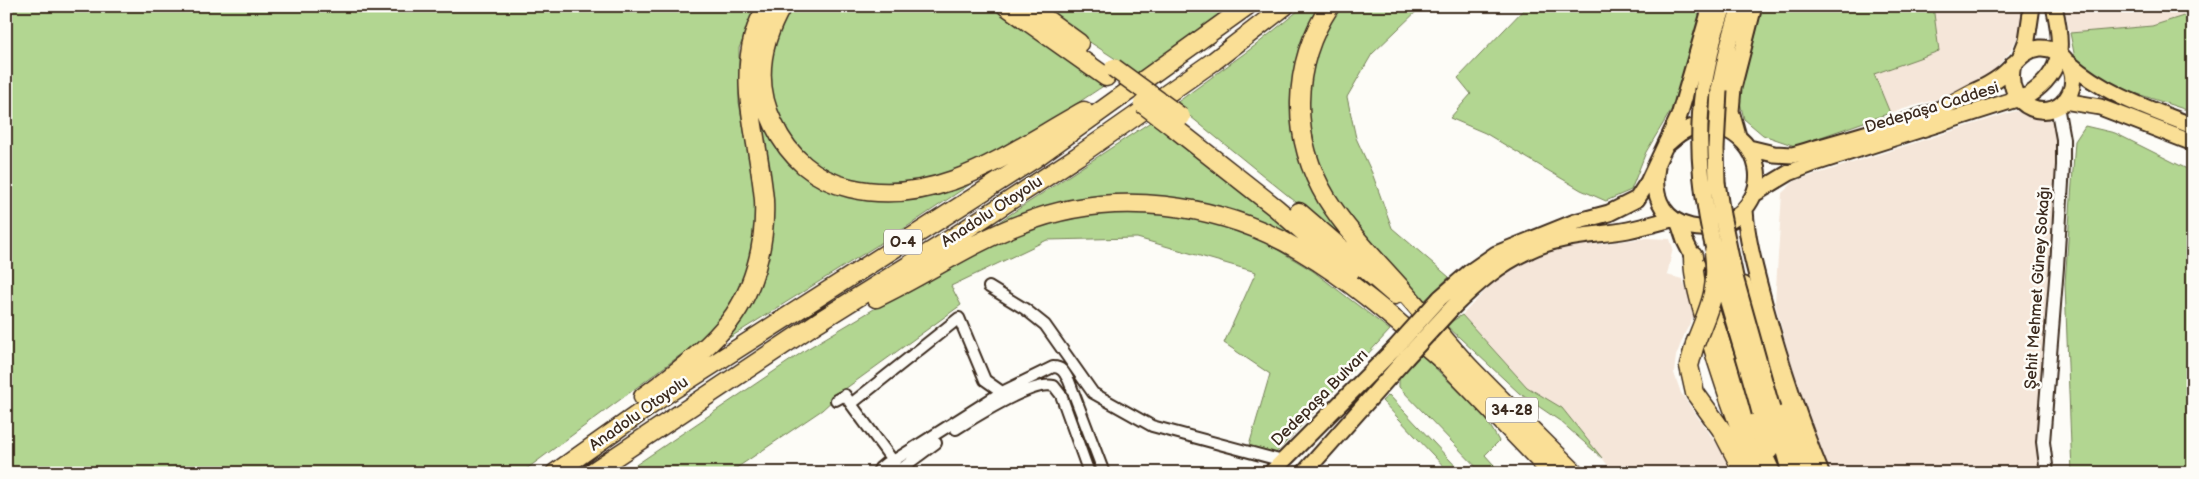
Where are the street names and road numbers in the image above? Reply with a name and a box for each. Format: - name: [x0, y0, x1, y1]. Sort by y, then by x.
- street label: Dedepaşa Caddesi: [1863, 79, 2001, 137]
- street label: Anadolu Otoyolu: [938, 172, 1046, 252]
- street label: Şehit Mehmet Güney Sokağı: [2021, 186, 2055, 390]
- road number: O-4: [884, 230, 922, 254]
- street label: Dedepaşa Bulvarı: [1268, 346, 1372, 450]
- street label: Anadolu Otoyolu: [586, 373, 692, 455]
- road number: 34-28: [1486, 398, 1538, 422]

